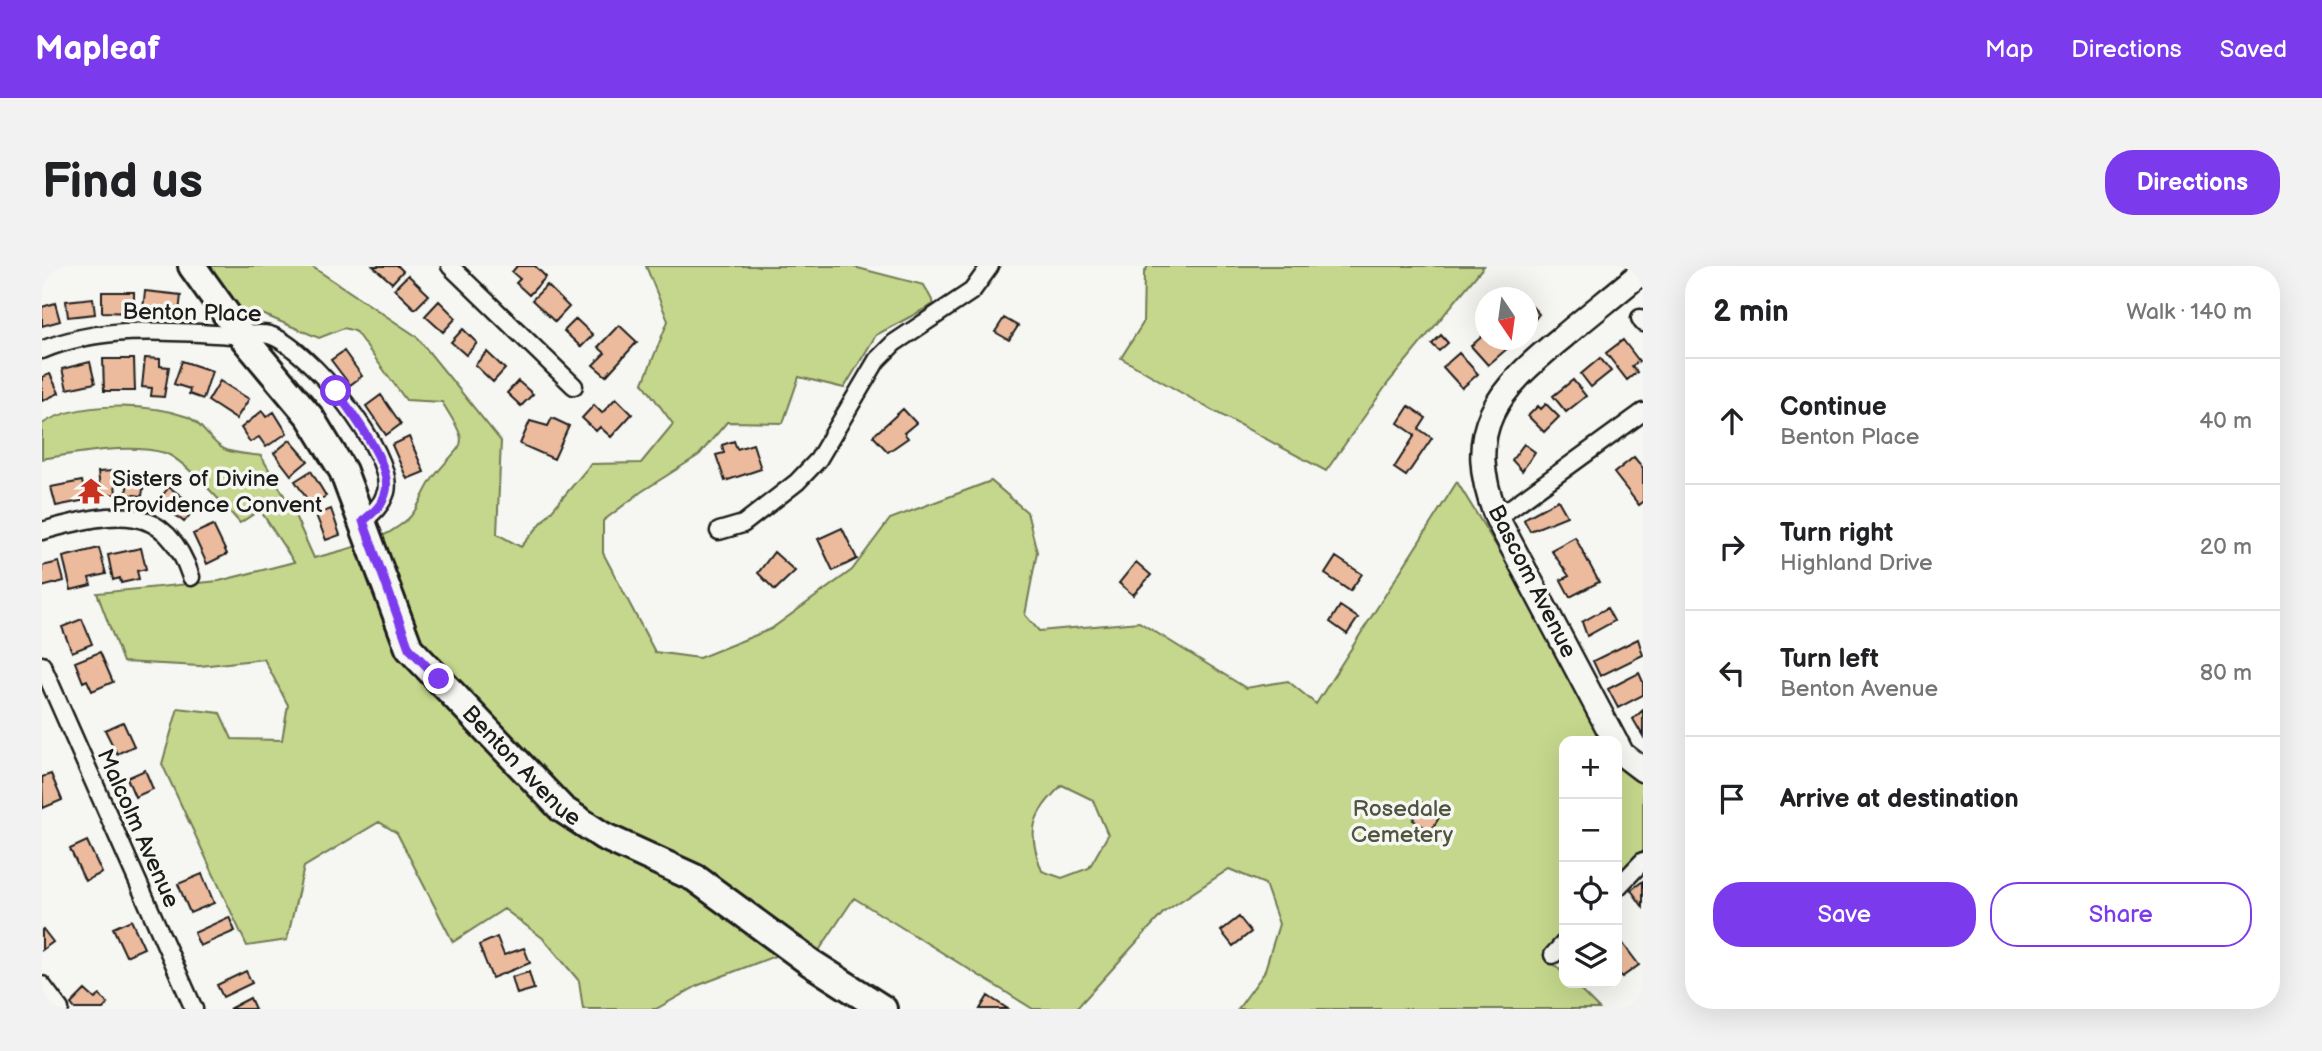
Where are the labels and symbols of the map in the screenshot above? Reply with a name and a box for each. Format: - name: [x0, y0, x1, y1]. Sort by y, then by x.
- north arrow: [1475, 287, 1538, 350]
- street label: Benton Place: [122, 298, 262, 328]
- route start: [320, 375, 351, 406]
- place label: Sisters of Divine Providence Convent: [112, 465, 322, 519]
- temple icon: Sisters of Divine Providence Convent: [76, 476, 106, 506]
- street label: Bascom Avenue: [1482, 500, 1583, 663]
- route end: [423, 663, 454, 694]
- street label: Benton Avenue: [456, 700, 586, 833]
- street label: Malcolm Avenue: [91, 745, 186, 912]
- park label: Rosedale Cemetery: [1351, 795, 1454, 849]

